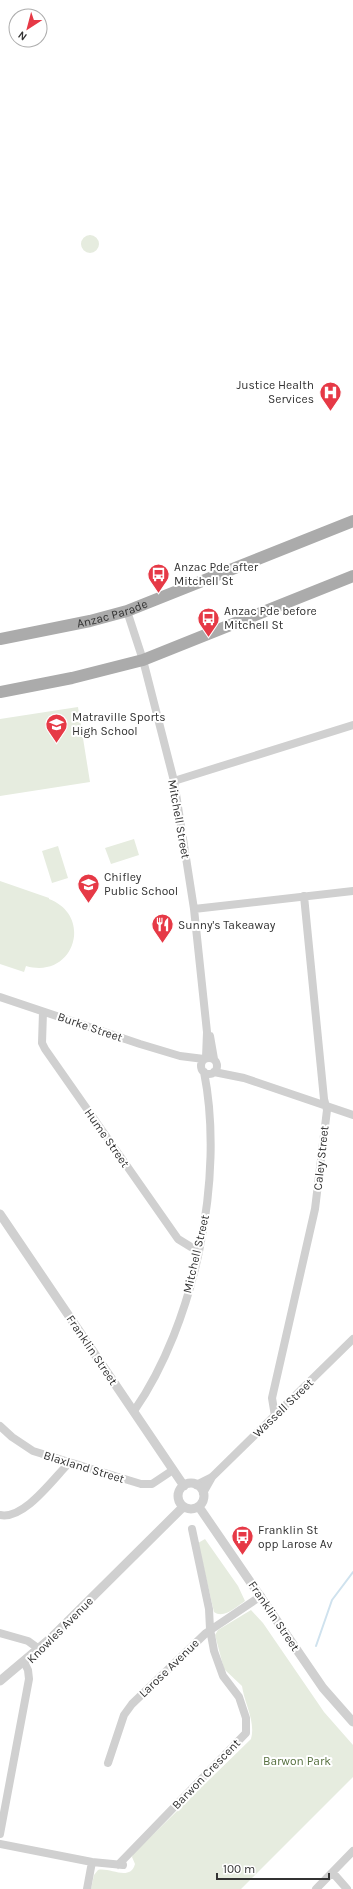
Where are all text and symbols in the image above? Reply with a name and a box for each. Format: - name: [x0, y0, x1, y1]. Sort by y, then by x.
- north arrow: [8, 8, 48, 48]
- text: N: [15, 28, 29, 43]
- place label: Justice Health Services: [236, 378, 314, 406]
- hospital icon: Justice Health Services: [317, 379, 343, 412]
- place label: Anzac Pde after Mitchell St: [174, 560, 259, 588]
- bus stop icon: Anzac Pde after Mitchell St: [146, 561, 172, 594]
- street label: Anzac Parade: [76, 597, 149, 630]
- place label: Anzac Pde before Mitchell St: [224, 604, 317, 632]
- bus stop icon: Anzac Pde before Mitchell St: [195, 605, 221, 638]
- place label: Matraville Sports High School: [72, 710, 166, 738]
- school or university icon: Matraville Sports High School: [43, 711, 69, 744]
- street label: Mitchell Street: [165, 778, 193, 860]
- place label: Chifley Public School: [104, 870, 178, 898]
- school or university icon: Chifley Public School: [76, 871, 102, 904]
- restaurant icon: Sunny's Takeaway: [149, 912, 175, 945]
- place label: Sunny's Takeaway: [178, 918, 276, 932]
- street label: Burke Street: [56, 1009, 125, 1045]
- street label: Hume Street: [82, 1106, 133, 1170]
- street label: Caley Street: [311, 1125, 331, 1191]
- street label: Mitchell Street: [180, 1213, 212, 1295]
- street label: Franklin Street: [63, 1312, 121, 1388]
- street label: Wassell Street: [250, 1375, 316, 1440]
- street label: Blaxland Street: [42, 1448, 127, 1486]
- place label: Franklin St opp Larose Av: [258, 1523, 333, 1551]
- bus stop icon: Franklin St opp Larose Av: [230, 1524, 256, 1557]
- street label: Franklin Street: [245, 1578, 303, 1654]
- street label: Knowles Avenue: [24, 1594, 96, 1666]
- street label: Larose Avenue: [136, 1636, 202, 1700]
- street label: Barwon Crescent: [169, 1736, 243, 1812]
- park label: Barwon Park: [263, 1754, 331, 1768]
- scale bar: [217, 1855, 329, 1881]
- text: 100 m: [223, 1862, 255, 1876]

